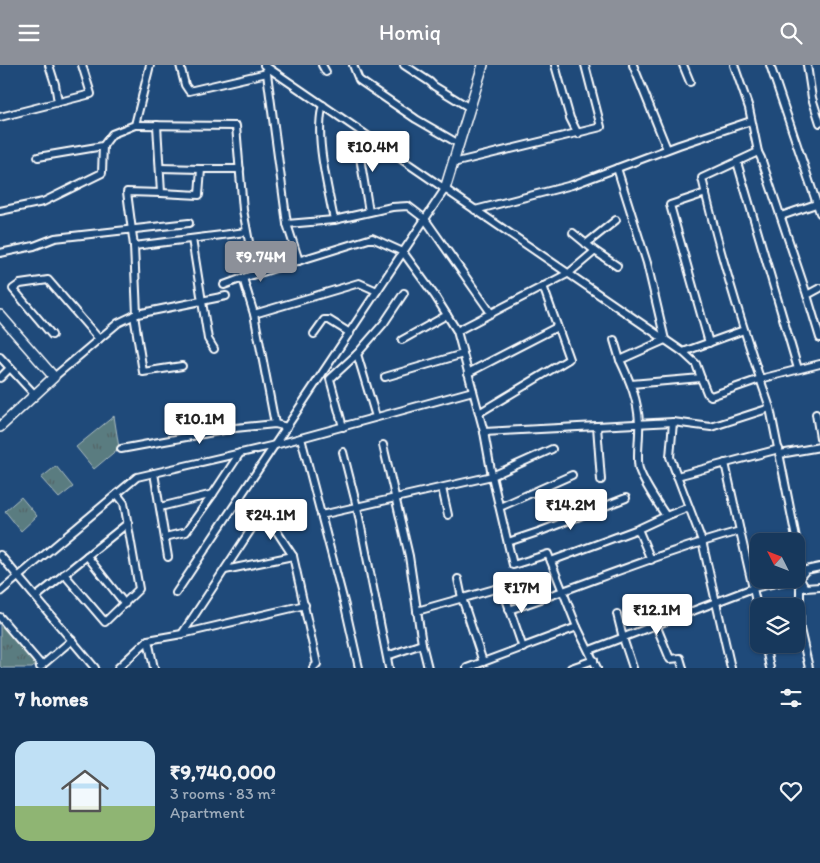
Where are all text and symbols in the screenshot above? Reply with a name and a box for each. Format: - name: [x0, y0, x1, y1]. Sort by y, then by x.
- icon: menu: [15, 19, 43, 47]
- text: Homiq: [379, 19, 441, 46]
- icon: search: [777, 19, 805, 47]
- pin: ₹10.4M: [332, 131, 414, 173]
- text: ₹10.4M: [347, 137, 399, 156]
- pin: ₹9.74M: [220, 241, 302, 283]
- text: ₹9.74M: [236, 247, 286, 266]
- pin: ₹10.1M: [159, 403, 241, 445]
- text: ₹10.1M: [175, 409, 225, 428]
- pin: ₹14.2M: [530, 489, 612, 531]
- text: ₹14.2M: [546, 495, 596, 514]
- pin: ₹24.1M: [230, 499, 312, 541]
- text: ₹24.1M: [246, 505, 296, 524]
- north arrow: [750, 533, 805, 587]
- map controls: [750, 533, 805, 653]
- pin: ₹17M: [492, 571, 552, 614]
- text: ₹17M: [504, 578, 540, 597]
- pin: ₹12.1M: [616, 593, 698, 636]
- button: layers: [750, 598, 805, 653]
- text: ₹12.1M: [633, 600, 681, 619]
- icon: filters: [777, 684, 805, 712]
- text: 7 homes: [15, 686, 89, 711]
- text: ₹9,740,000: [170, 759, 276, 784]
- icon: home: [55, 761, 115, 821]
- icon: heart: [777, 777, 805, 805]
- text: 3 rooms · 83 m²: [170, 784, 276, 803]
- text: Apartment: [170, 803, 245, 822]

